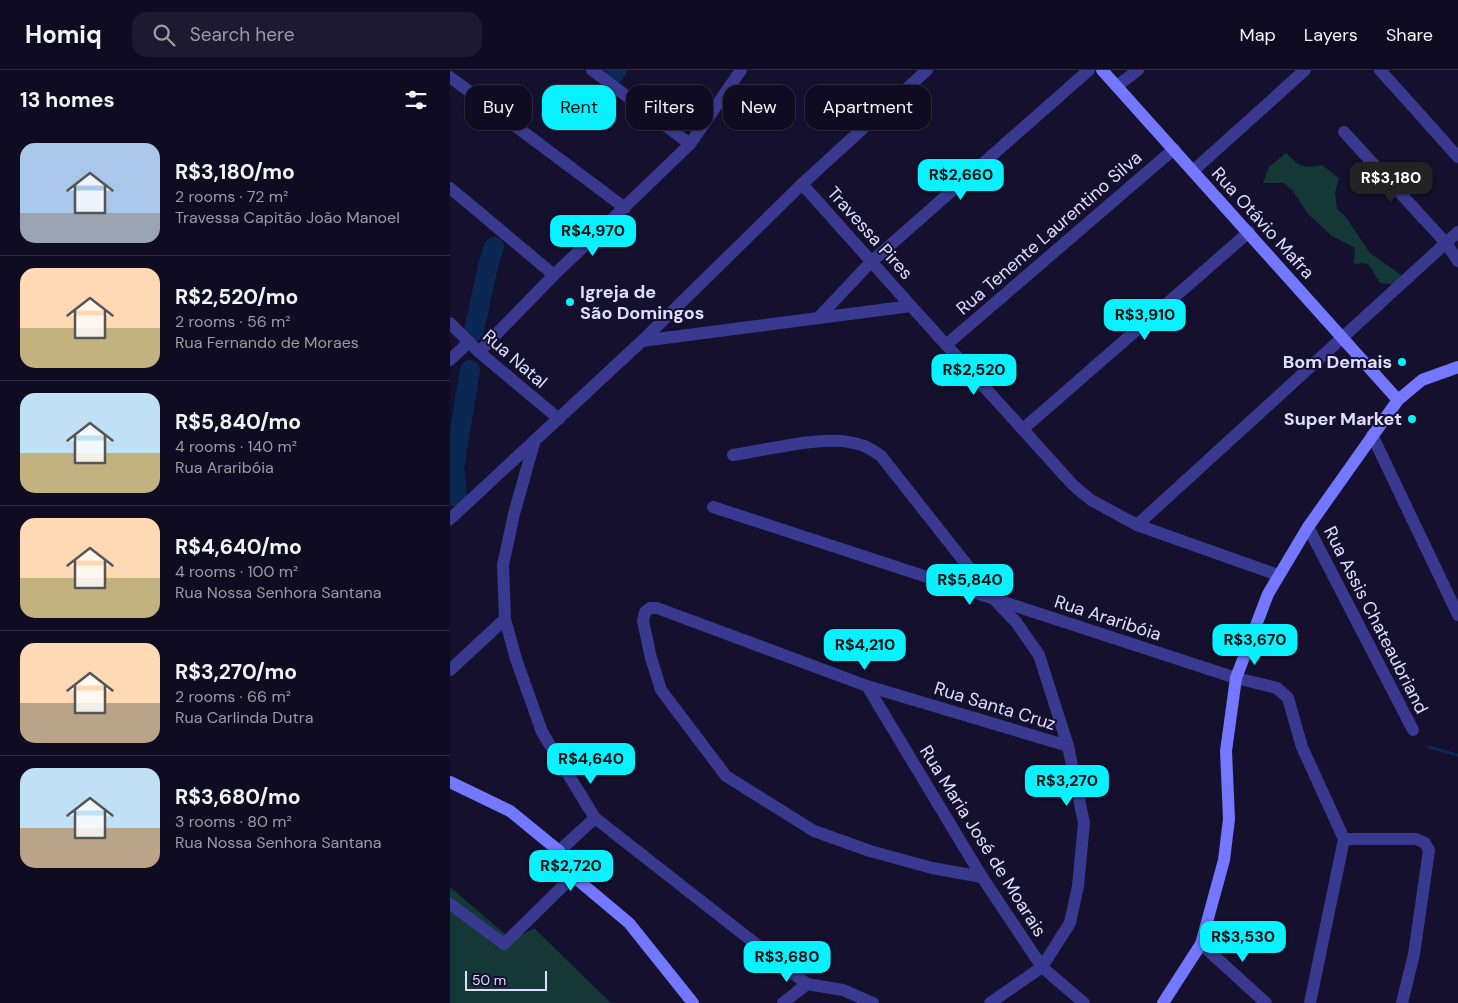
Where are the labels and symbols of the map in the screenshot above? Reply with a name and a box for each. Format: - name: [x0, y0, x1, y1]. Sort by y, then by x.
- street label: Rua Tenente Laurentino Silva: [951, 146, 1147, 320]
- pin: R$2,660: [915, 158, 1007, 201]
- street label: Rua Otávio Mafra: [1206, 162, 1320, 284]
- pin: R$3,180: [1345, 162, 1437, 204]
- street label: Travessa Pires: [822, 181, 918, 285]
- pin: R$4,970: [547, 214, 639, 257]
- place label: Igreja de São Domingos: [580, 280, 704, 325]
- marker: Igreja de São Domingos: [564, 296, 576, 308]
- pin: R$3,910: [1099, 298, 1191, 341]
- street label: Rua Natal: [478, 324, 552, 394]
- place label: Bom Demais: [1283, 350, 1392, 374]
- pin: R$2,520: [928, 354, 1020, 396]
- marker: Bom Demais: [1396, 356, 1408, 368]
- place label: Super Market: [1284, 407, 1402, 431]
- marker: Super Market: [1406, 413, 1418, 425]
- street label: Rua Assis Chateaubriand: [1318, 522, 1434, 718]
- pin: R$5,840: [924, 564, 1016, 606]
- street label: Rua Araribóia: [1051, 589, 1165, 647]
- pin: R$3,670: [1209, 624, 1301, 666]
- pin: R$4,210: [819, 628, 911, 671]
- street label: Rua Santa Cruz: [931, 676, 1059, 736]
- street label: Rua Maria José de Moarais: [914, 741, 1052, 941]
- pin: R$4,640: [545, 742, 637, 785]
- pin: R$3,270: [1021, 764, 1113, 807]
- pin: R$2,720: [525, 850, 617, 892]
- pin: R$3,530: [1197, 920, 1289, 963]
- pin: R$3,680: [741, 940, 833, 983]
- scale bar: [465, 968, 548, 991]

